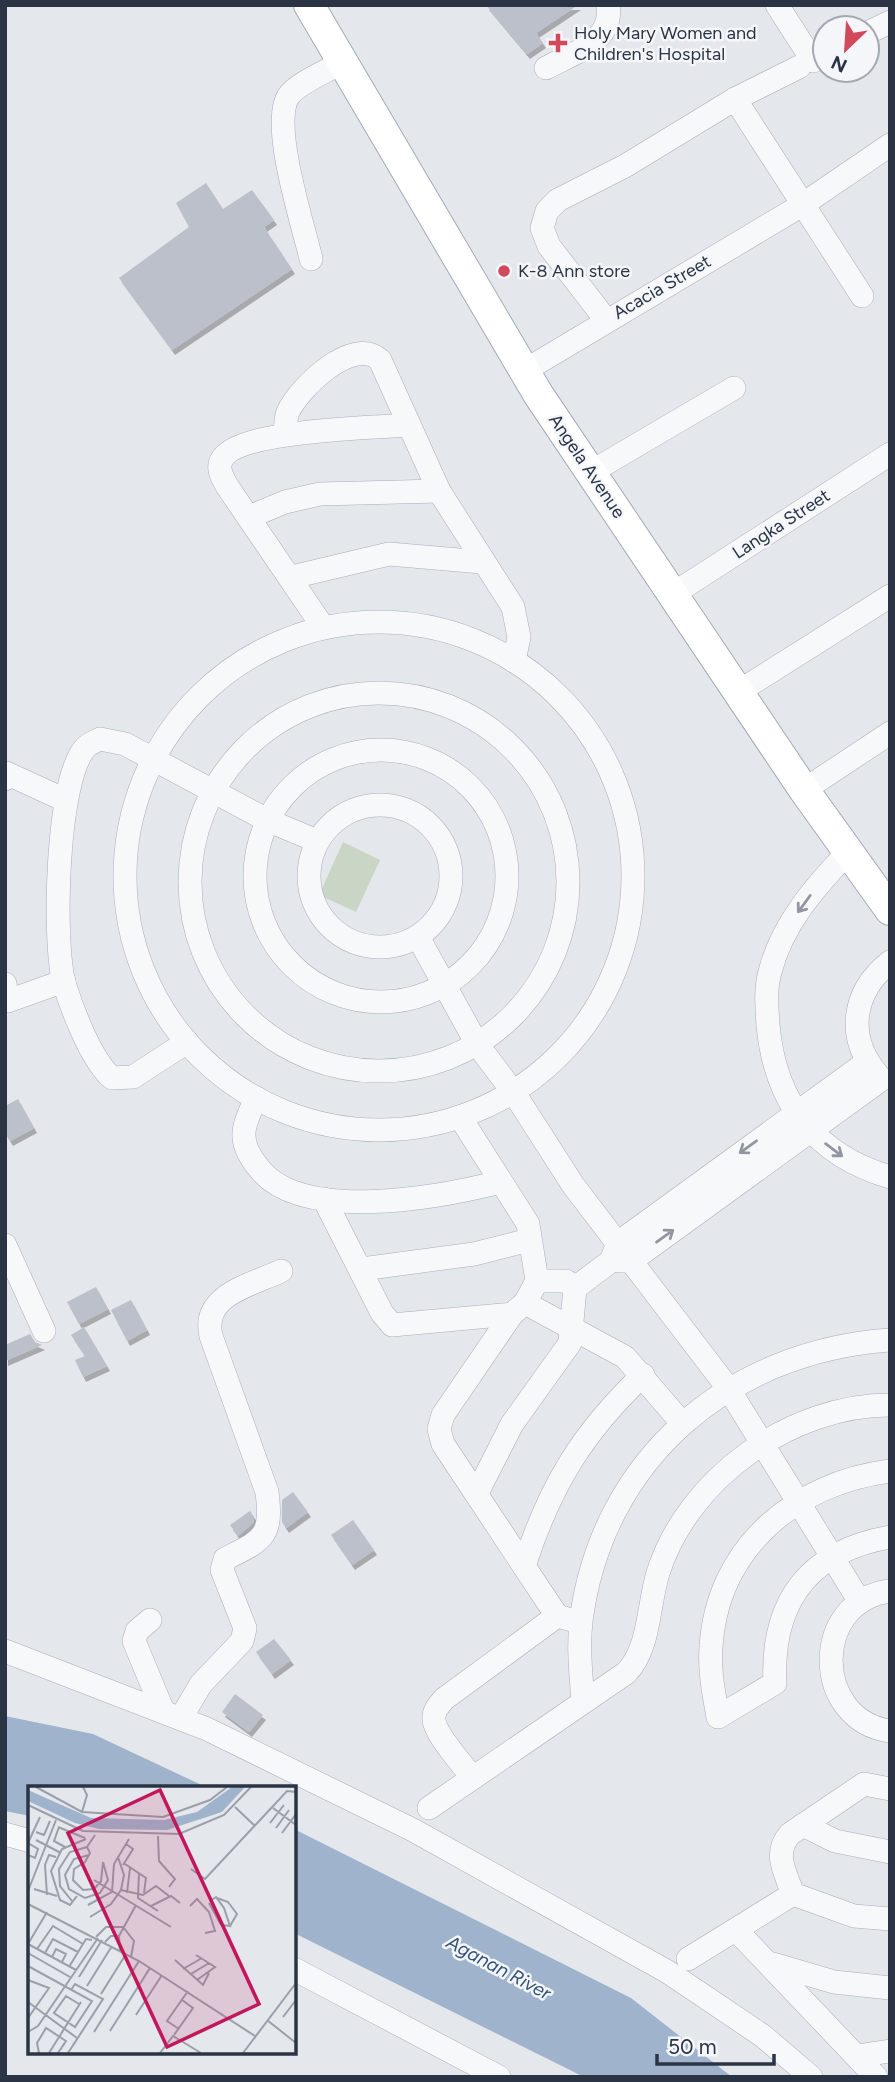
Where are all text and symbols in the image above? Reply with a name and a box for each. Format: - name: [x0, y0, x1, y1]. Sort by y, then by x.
- north arrow: [811, 14, 881, 84]
- place label: Holy Mary Women and Children's Hospital: [574, 22, 757, 65]
- marker: Holy Mary Women and Children's Hospital: [548, 33, 568, 53]
- text: N: [828, 50, 851, 77]
- street label: Acacia Street: [609, 250, 715, 324]
- place label: K-8 Ann store: [518, 260, 630, 282]
- marker: K-8 Ann store: [496, 263, 512, 279]
- street label: Angela Avenue: [544, 410, 630, 522]
- street label: Langka Street: [728, 484, 834, 564]
- one-way arrow: [796, 894, 811, 913]
- one-way arrow: [739, 1140, 758, 1155]
- one-way arrow: [824, 1142, 843, 1157]
- one-way arrow: [655, 1229, 674, 1244]
- inset map: [28, 1786, 296, 2054]
- water label: Aganan River: [442, 1930, 555, 2005]
- scale bar: [657, 2022, 774, 2066]
- text: 50 m: [668, 2034, 717, 2059]

